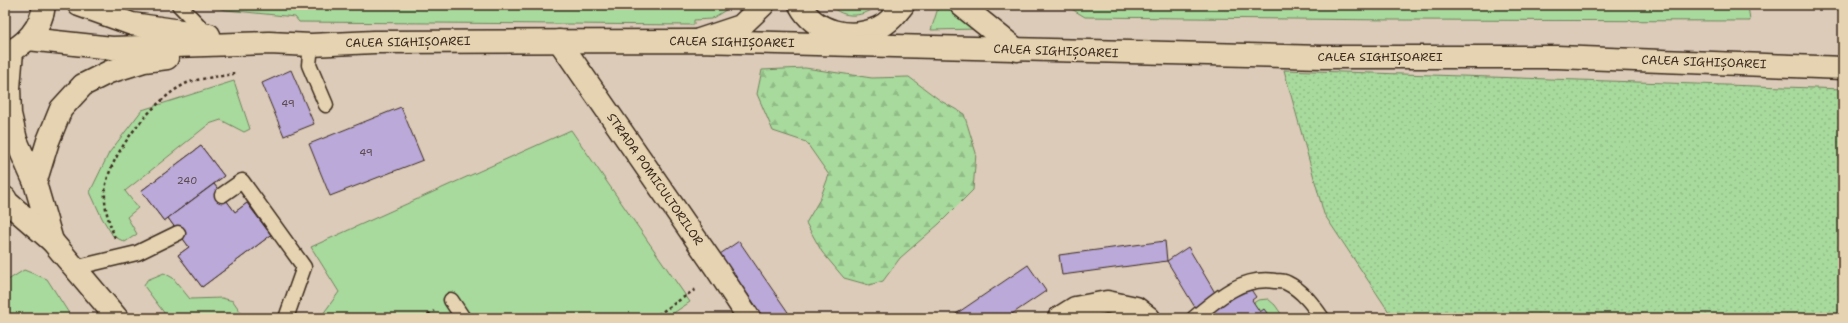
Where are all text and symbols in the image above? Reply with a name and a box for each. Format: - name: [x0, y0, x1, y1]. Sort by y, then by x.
- street label: CALEA SIGHIȘOAREI: [345, 33, 471, 51]
- street label: CALEA SIGHIȘOAREI: [669, 33, 795, 51]
- street label: CALEA SIGHIȘOAREI: [993, 41, 1119, 61]
- street label: CALEA SIGHIȘOAREI: [1317, 49, 1443, 65]
- street label: CALEA SIGHIȘOAREI: [1641, 52, 1767, 72]
- house number: 49: [281, 97, 295, 110]
- street label: STRADA POMICULTORILOR: [603, 110, 707, 248]
- house number: 49: [359, 146, 373, 159]
- house number: 240: [177, 174, 197, 187]

